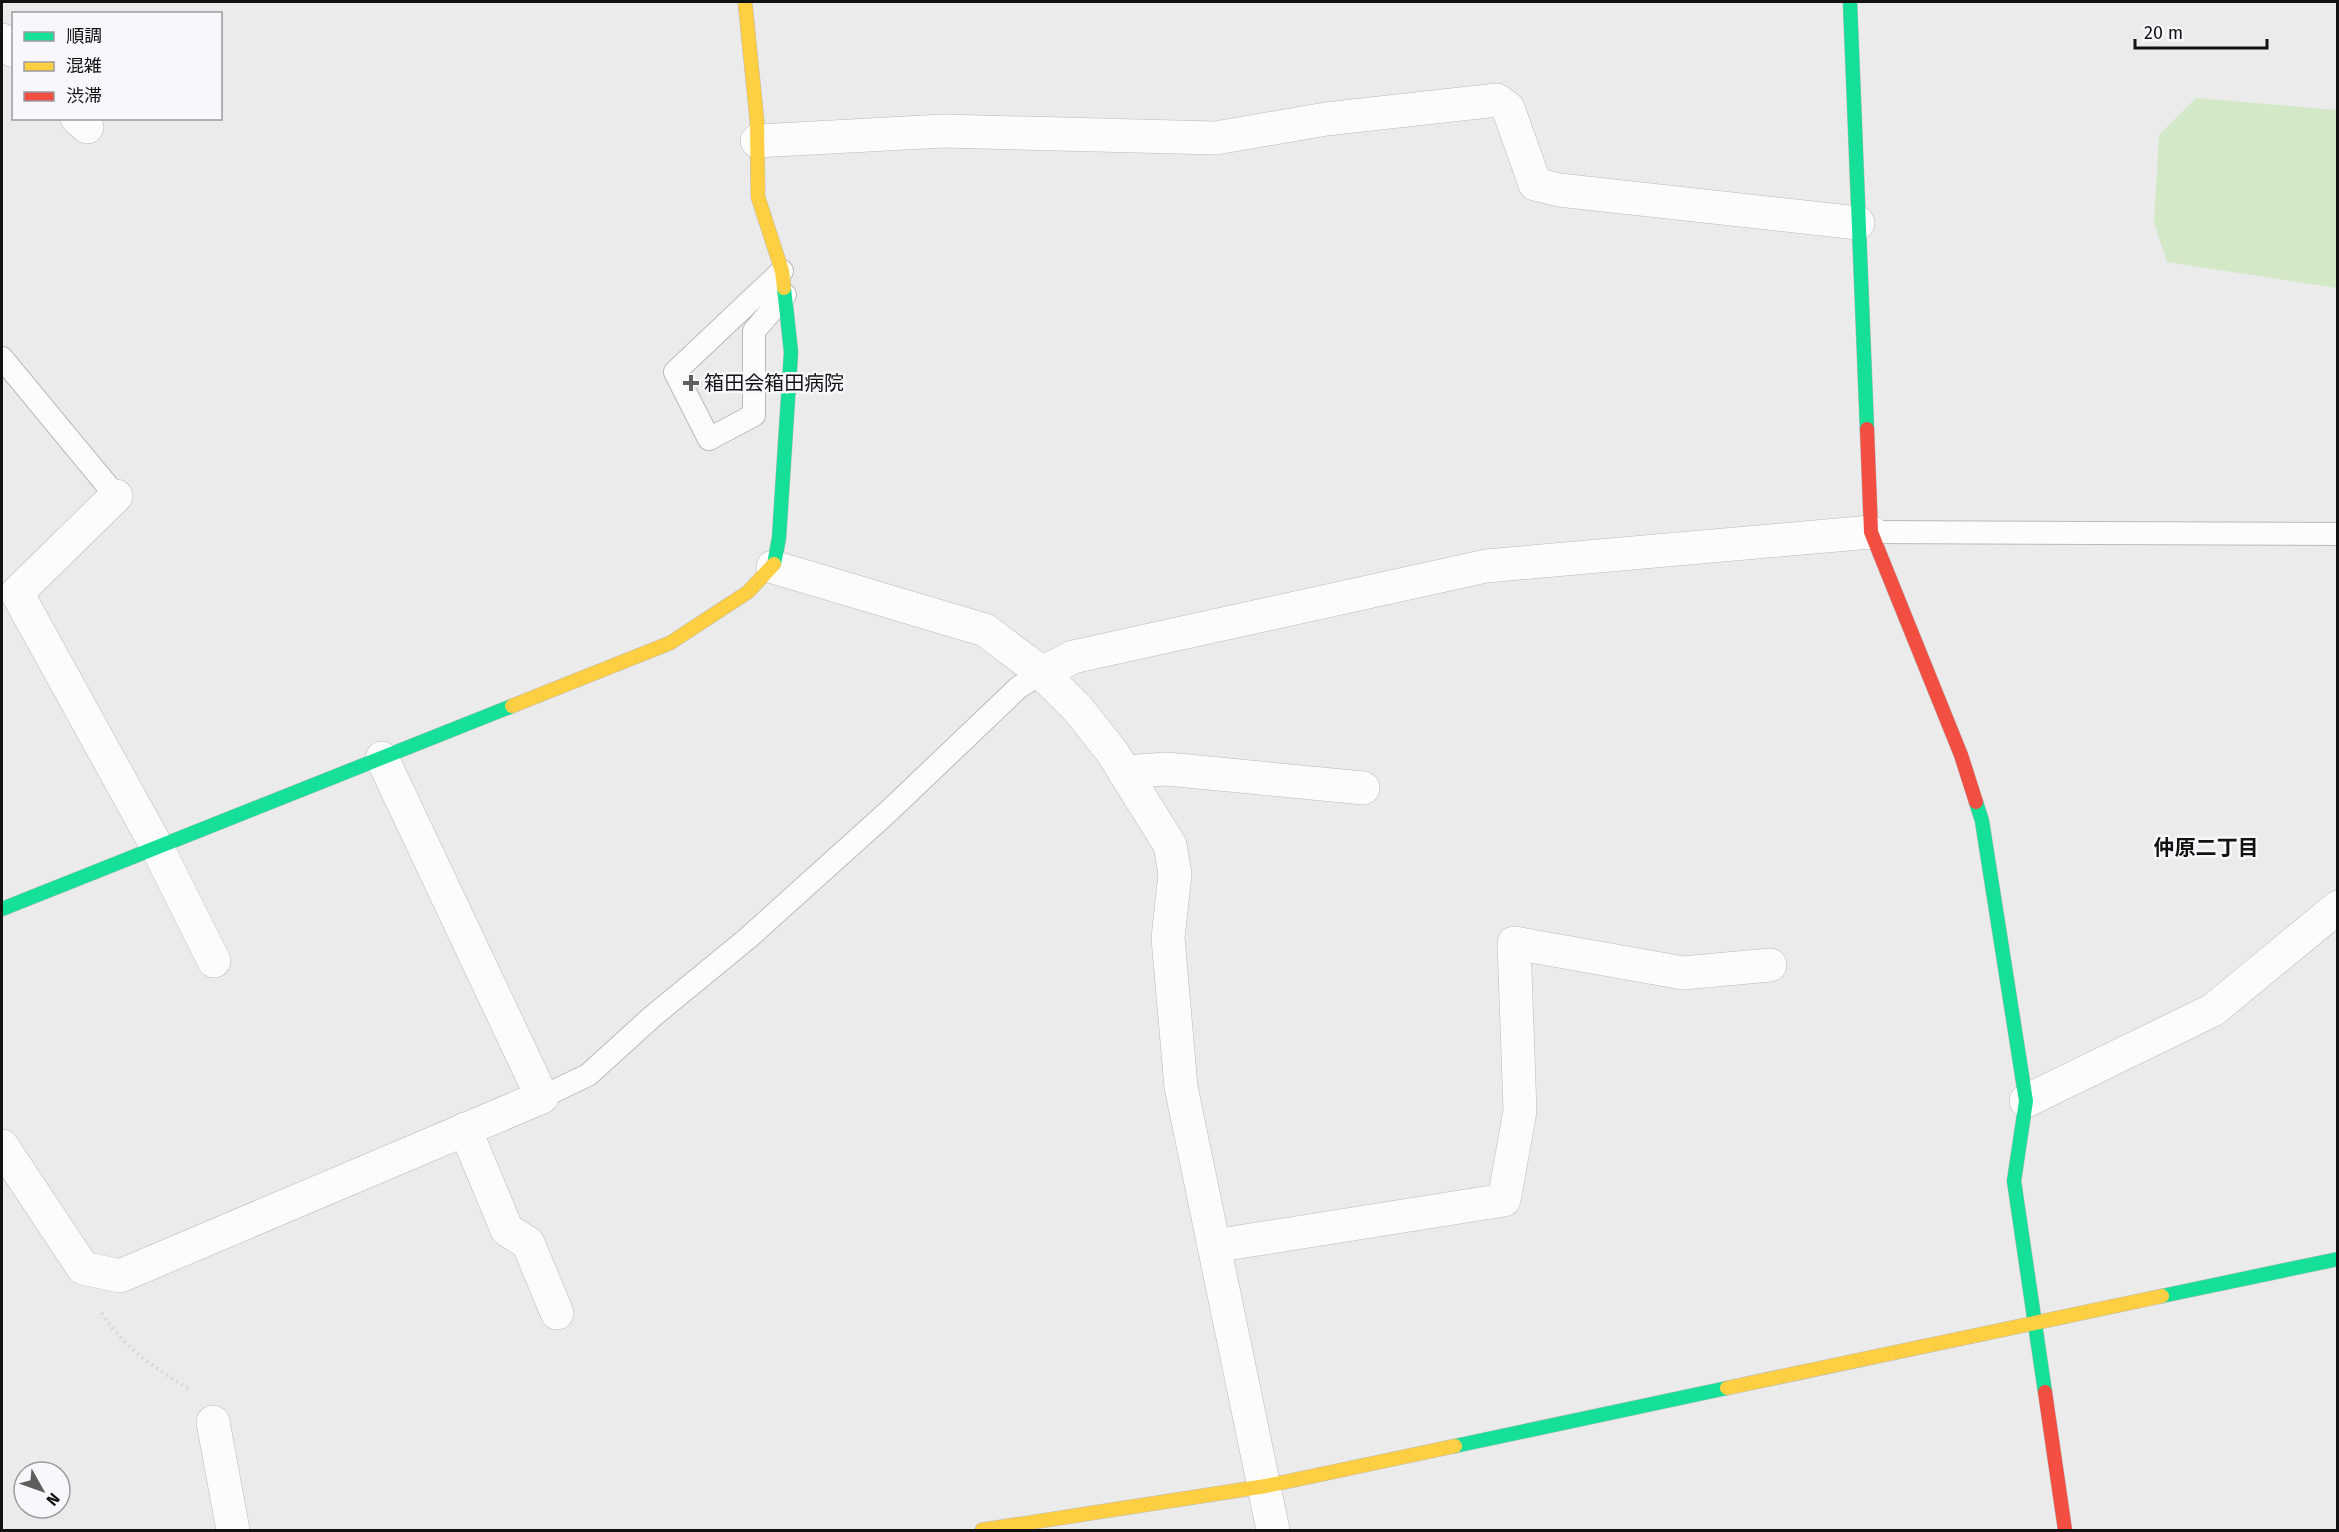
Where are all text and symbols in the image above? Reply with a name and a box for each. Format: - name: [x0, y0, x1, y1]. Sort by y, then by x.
- legend: [12, 12, 222, 120]
- scale bar: [2135, 12, 2267, 50]
- text: 20 m: [2144, 22, 2183, 44]
- text: 順調: [66, 25, 102, 47]
- text: 混雑: [66, 55, 102, 77]
- text: 渋滞: [66, 85, 102, 107]
- place label: 箱田会箱田病院: [704, 371, 844, 395]
- marker: 箱田会箱田病院: [682, 374, 700, 392]
- district label: 仲原二丁目: [2154, 835, 2259, 861]
- north arrow: [12, 1460, 72, 1520]
- text: N: [42, 1489, 64, 1509]

